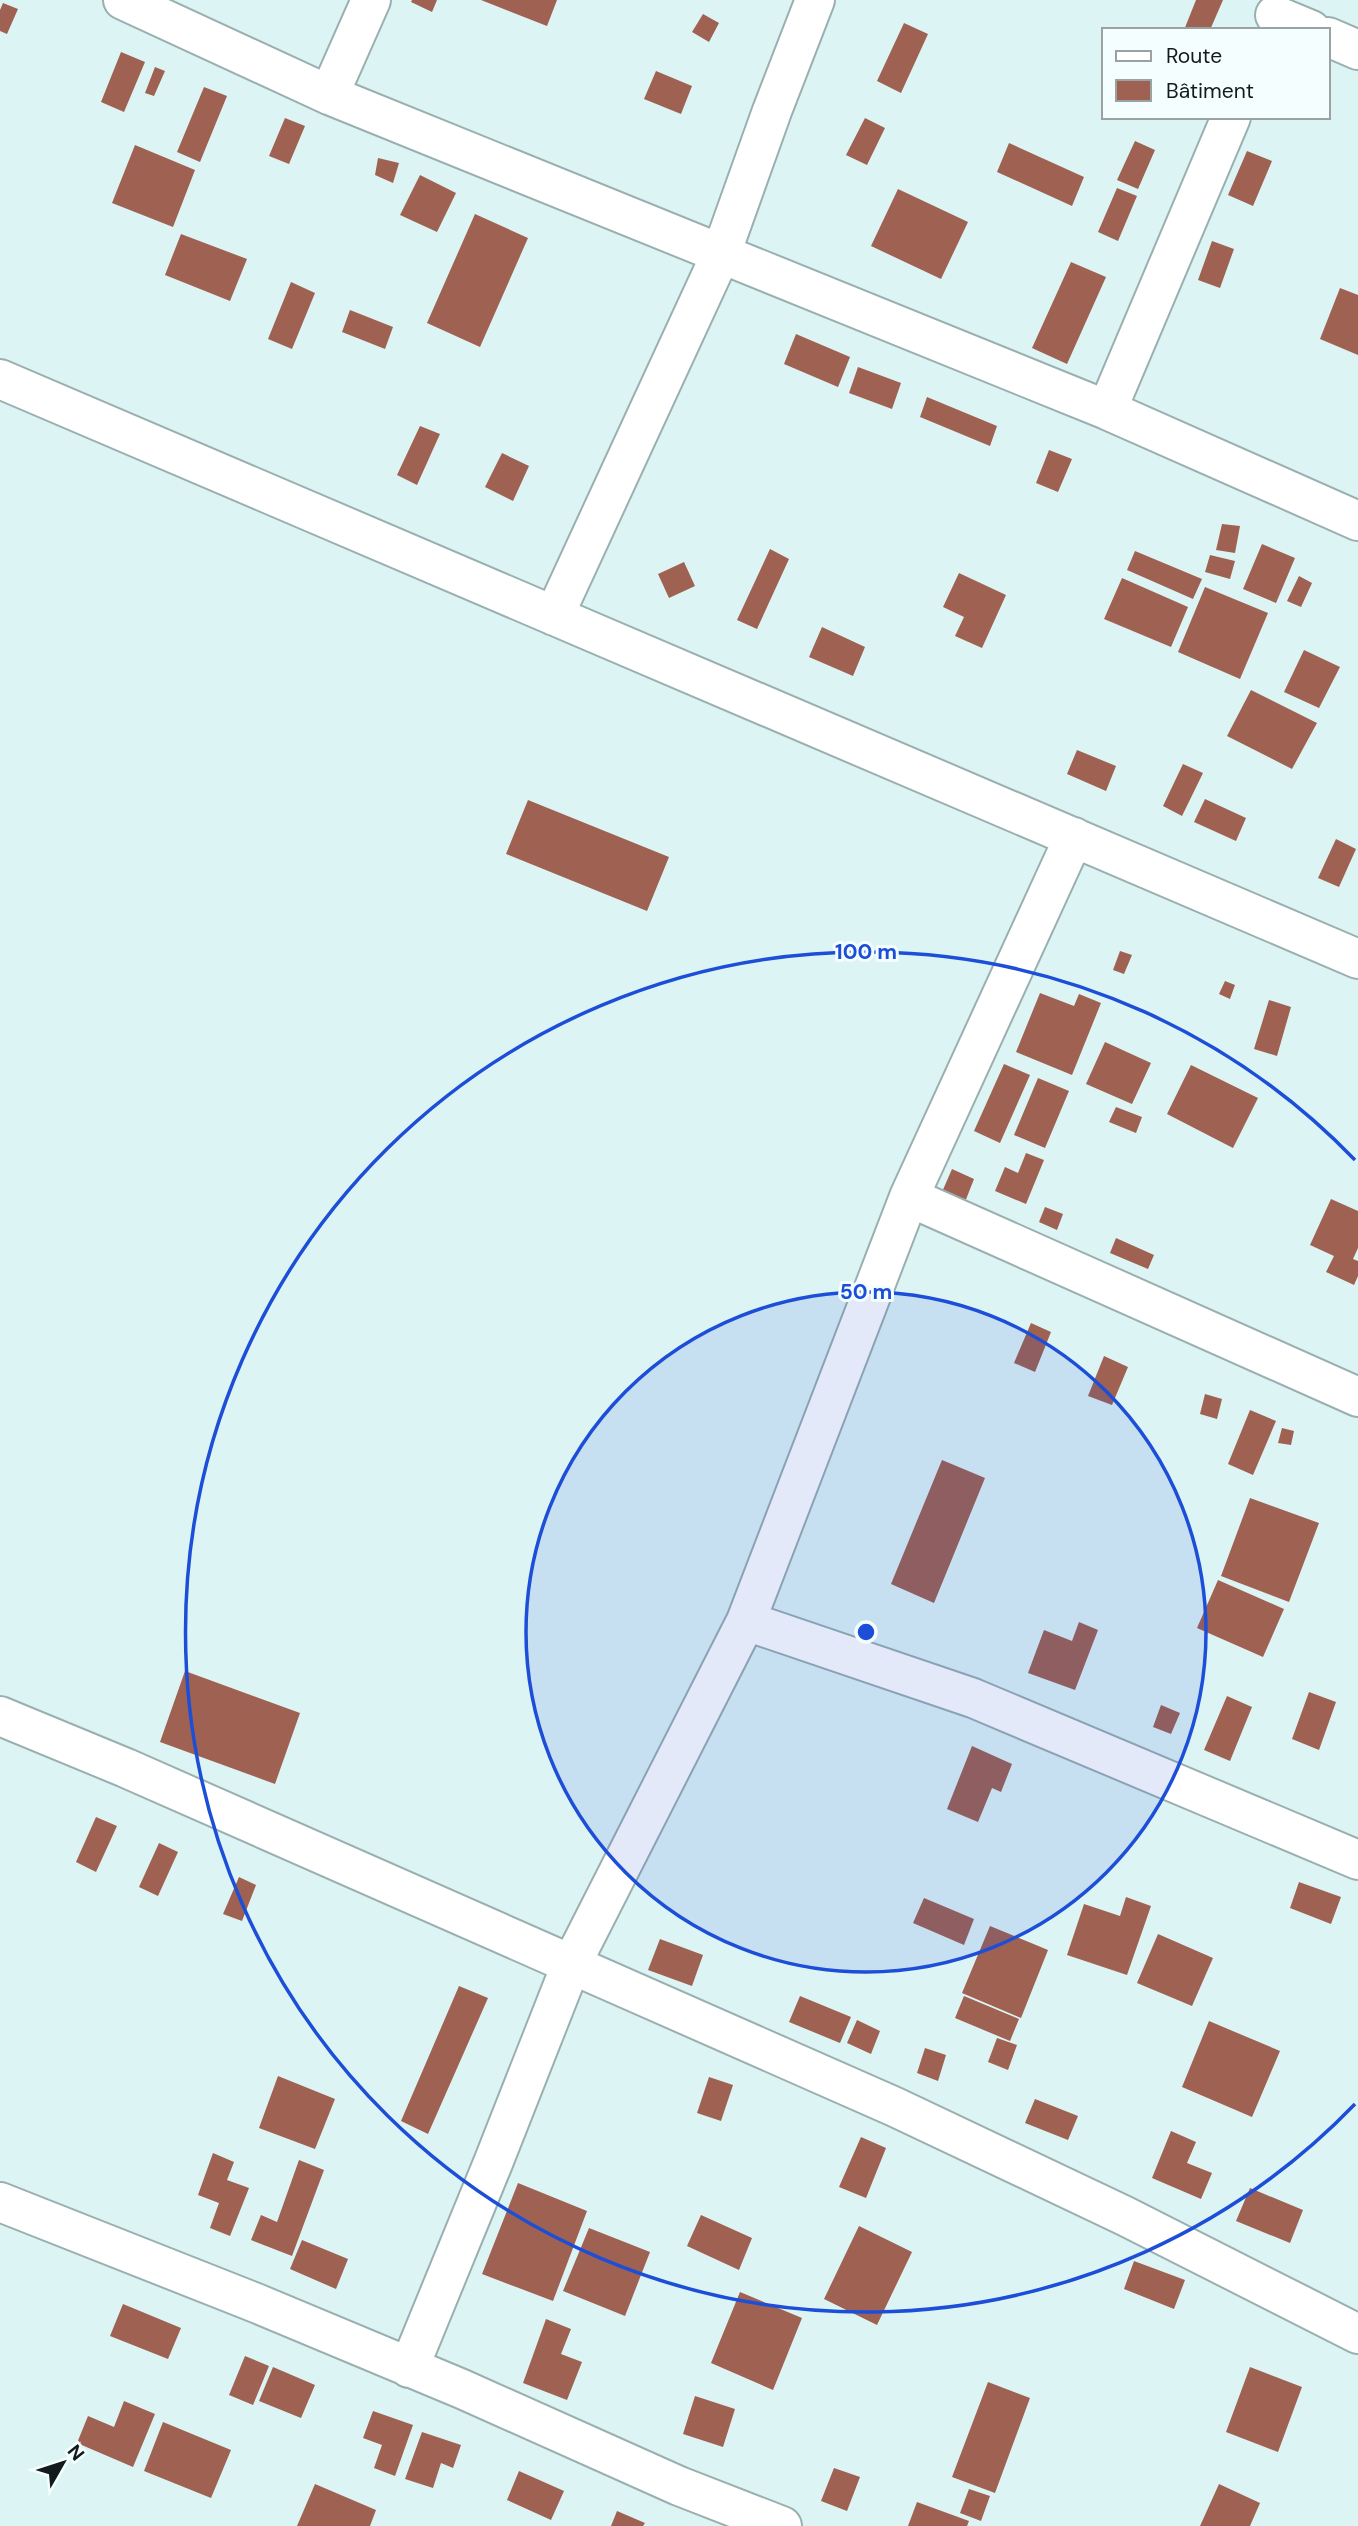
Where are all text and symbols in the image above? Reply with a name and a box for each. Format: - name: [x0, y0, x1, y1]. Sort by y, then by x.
- legend: [1102, 28, 1330, 119]
- text: Route: [1166, 42, 1222, 70]
- text: Bâtiment: [1166, 77, 1254, 105]
- text: 100 m: [835, 938, 897, 966]
- text: 50 m: [840, 1278, 892, 1306]
- centre of rings: [854, 1620, 878, 1644]
- north arrow: [28, 2428, 98, 2498]
- text: N: [62, 2439, 90, 2466]

